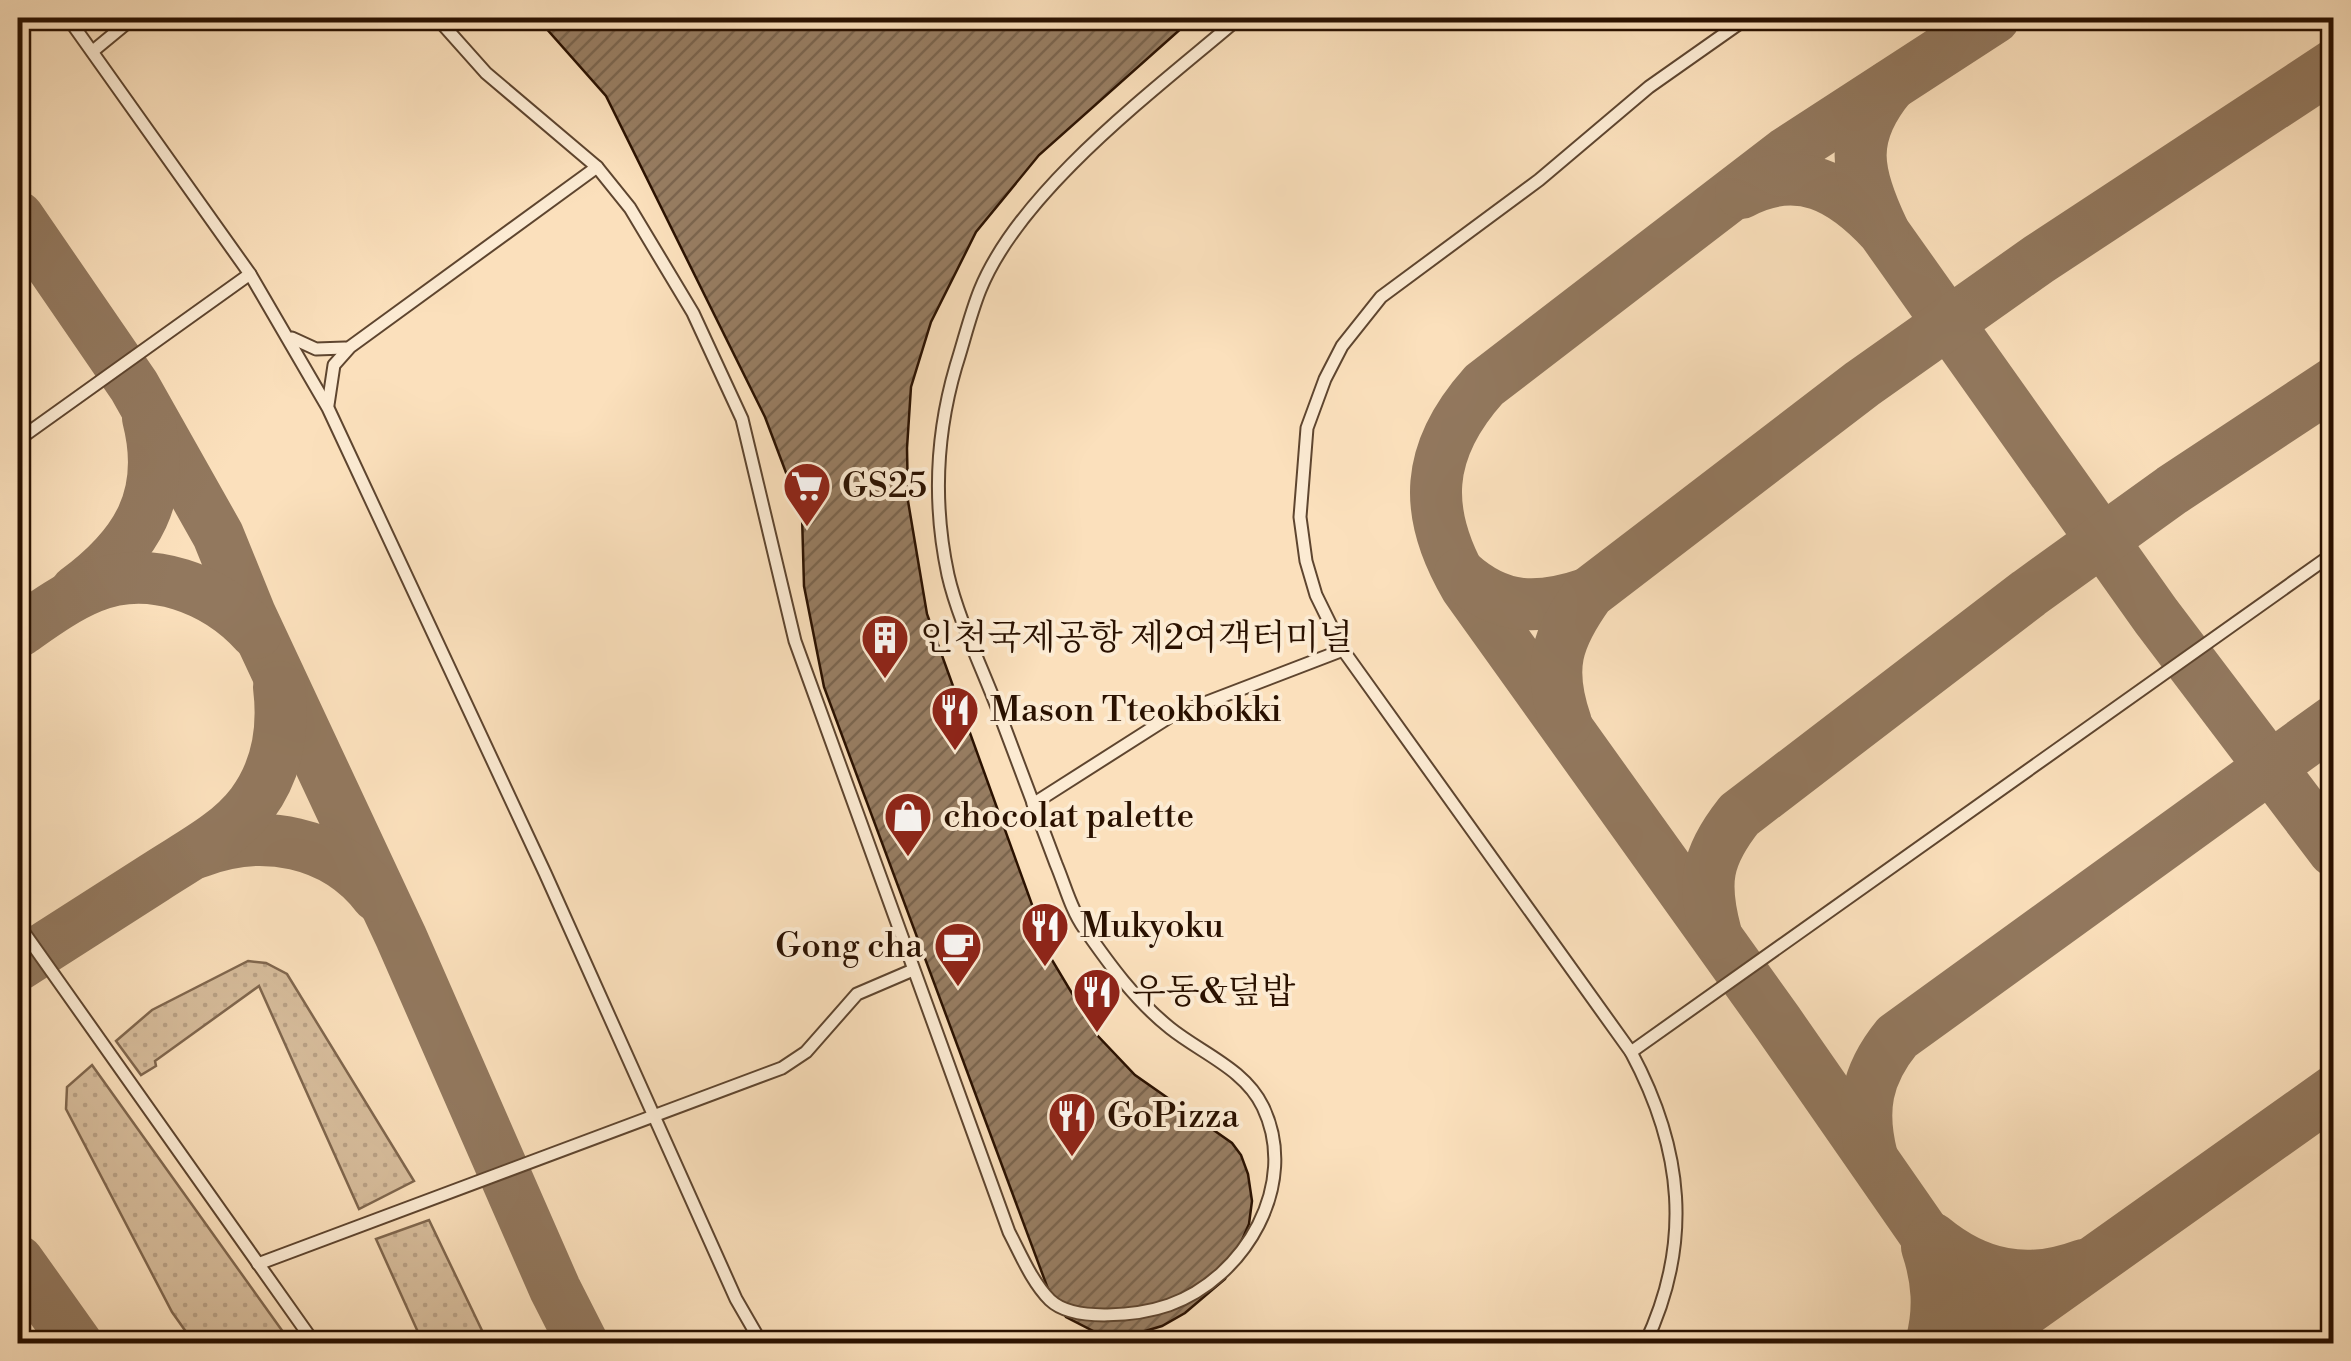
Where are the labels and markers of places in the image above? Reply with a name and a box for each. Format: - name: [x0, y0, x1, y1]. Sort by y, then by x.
- supermarket icon: GS25: [781, 460, 833, 528]
- place label: GS25: [842, 465, 927, 508]
- building icon: 인천국제공항 제2여객터미널: [859, 612, 911, 680]
- place label: 인천국제공항 제2여객터미널: [920, 617, 1353, 660]
- restaurant icon: Mason Tteokbokki: [929, 684, 981, 752]
- place label: Mason Tteokbokki: [990, 689, 1282, 732]
- shop icon: chocolat palette: [882, 790, 934, 858]
- place label: chocolat palette: [943, 795, 1194, 838]
- restaurant icon: Mukyoku: [1019, 900, 1071, 968]
- place label: Mukyoku: [1080, 905, 1224, 948]
- cafe icon: Gong cha: [932, 920, 984, 988]
- place label: Gong cha: [775, 925, 923, 968]
- restaurant icon: 우동&덮밥: [1071, 966, 1123, 1034]
- place label: 우동&덮밥: [1132, 971, 1295, 1014]
- restaurant icon: GoPizza: [1046, 1090, 1098, 1158]
- place label: GoPizza: [1107, 1095, 1240, 1138]

